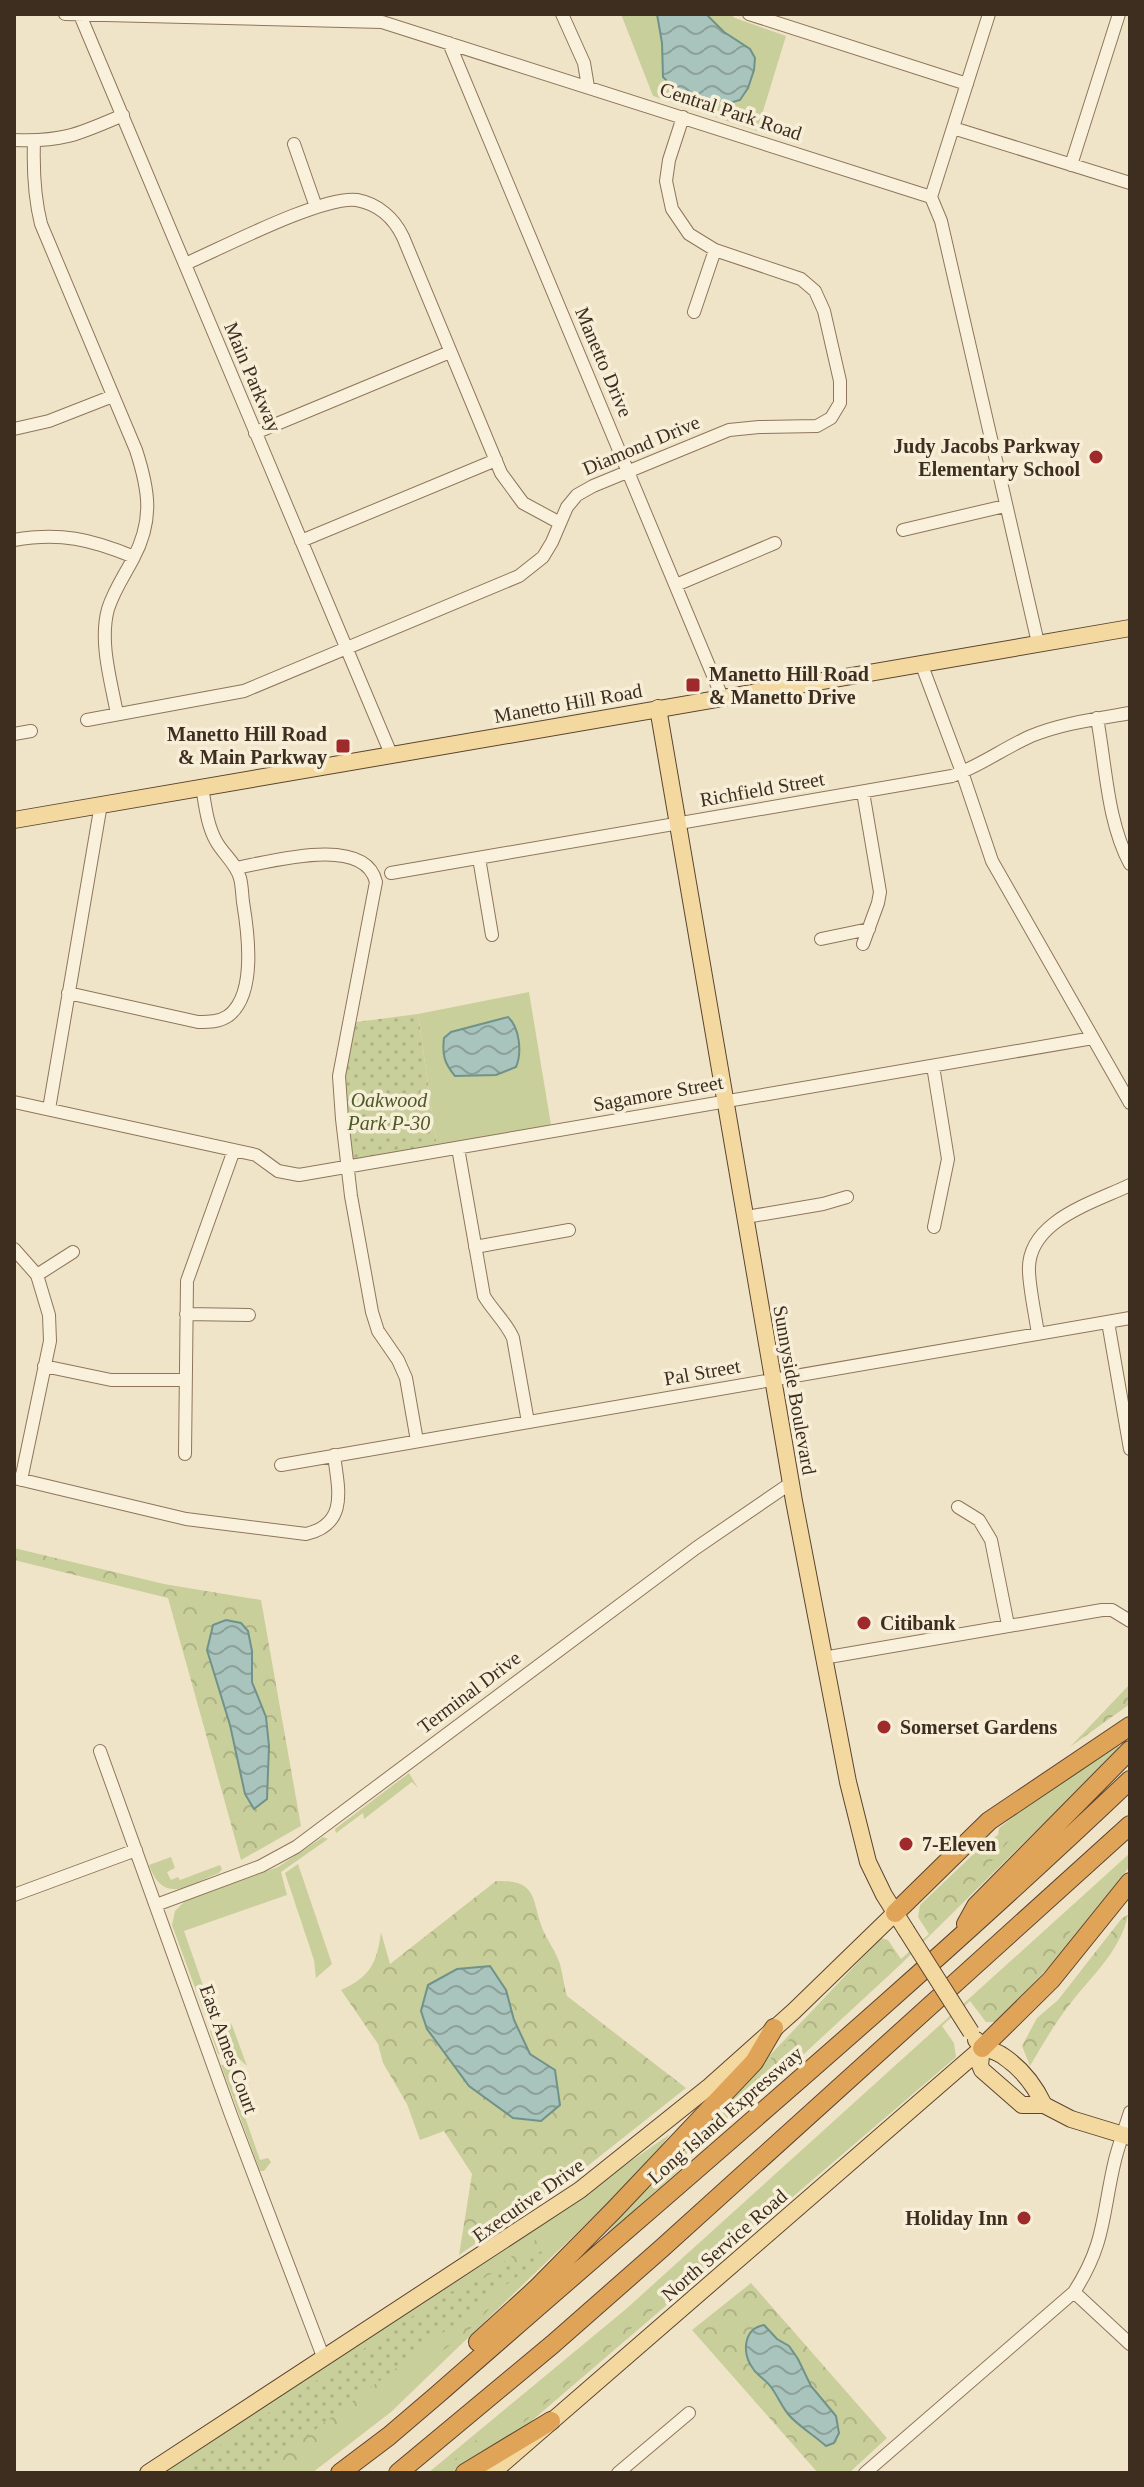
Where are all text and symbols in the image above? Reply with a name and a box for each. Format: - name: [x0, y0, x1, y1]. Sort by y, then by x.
- street label: Central Park Road: [657, 78, 805, 144]
- street label: Manetto Drive: [571, 304, 637, 420]
- street label: Main Parkway: [219, 319, 286, 436]
- street label: Diamond Drive: [579, 410, 703, 480]
- place label: Judy Jacobs Parkway Elementary School: [893, 435, 1080, 481]
- marker: Judy Jacobs Parkway Elementary School: [1087, 448, 1105, 466]
- place label: Manetto Hill Road & Manetto Drive: [709, 663, 869, 708]
- marker: Manetto Hill Road & Manetto Drive: [684, 676, 702, 694]
- street label: Manetto Hill Road: [492, 679, 644, 727]
- place label: Manetto Hill Road & Main Parkway: [167, 723, 327, 769]
- marker: Manetto Hill Road & Main Parkway: [334, 737, 352, 755]
- street label: Richfield Street: [698, 767, 826, 811]
- street label: Sagamore Street: [591, 1071, 725, 1116]
- park label: Oakwood Park P-30: [347, 1089, 430, 1134]
- street label: Sunnyside Boulevard: [768, 1304, 821, 1477]
- street label: Pal Street: [662, 1354, 742, 1390]
- place label: Citibank: [880, 1612, 956, 1634]
- marker: Citibank: [855, 1614, 873, 1632]
- street label: Terminal Drive: [413, 1646, 525, 1738]
- place label: Somerset Gardens: [900, 1716, 1057, 1738]
- marker: Somerset Gardens: [875, 1718, 893, 1736]
- place label: 7-Eleven: [922, 1833, 996, 1855]
- marker: 7-Eleven: [897, 1835, 915, 1853]
- street label: East Ames Court: [195, 1982, 263, 2117]
- street label: Long Island Expressway: [643, 2042, 807, 2189]
- street label: Executive Drive: [468, 2153, 588, 2246]
- street label: North Service Road: [657, 2185, 791, 2305]
- place label: Holiday Inn: [905, 2207, 1008, 2230]
- marker: Holiday Inn: [1015, 2209, 1033, 2227]

